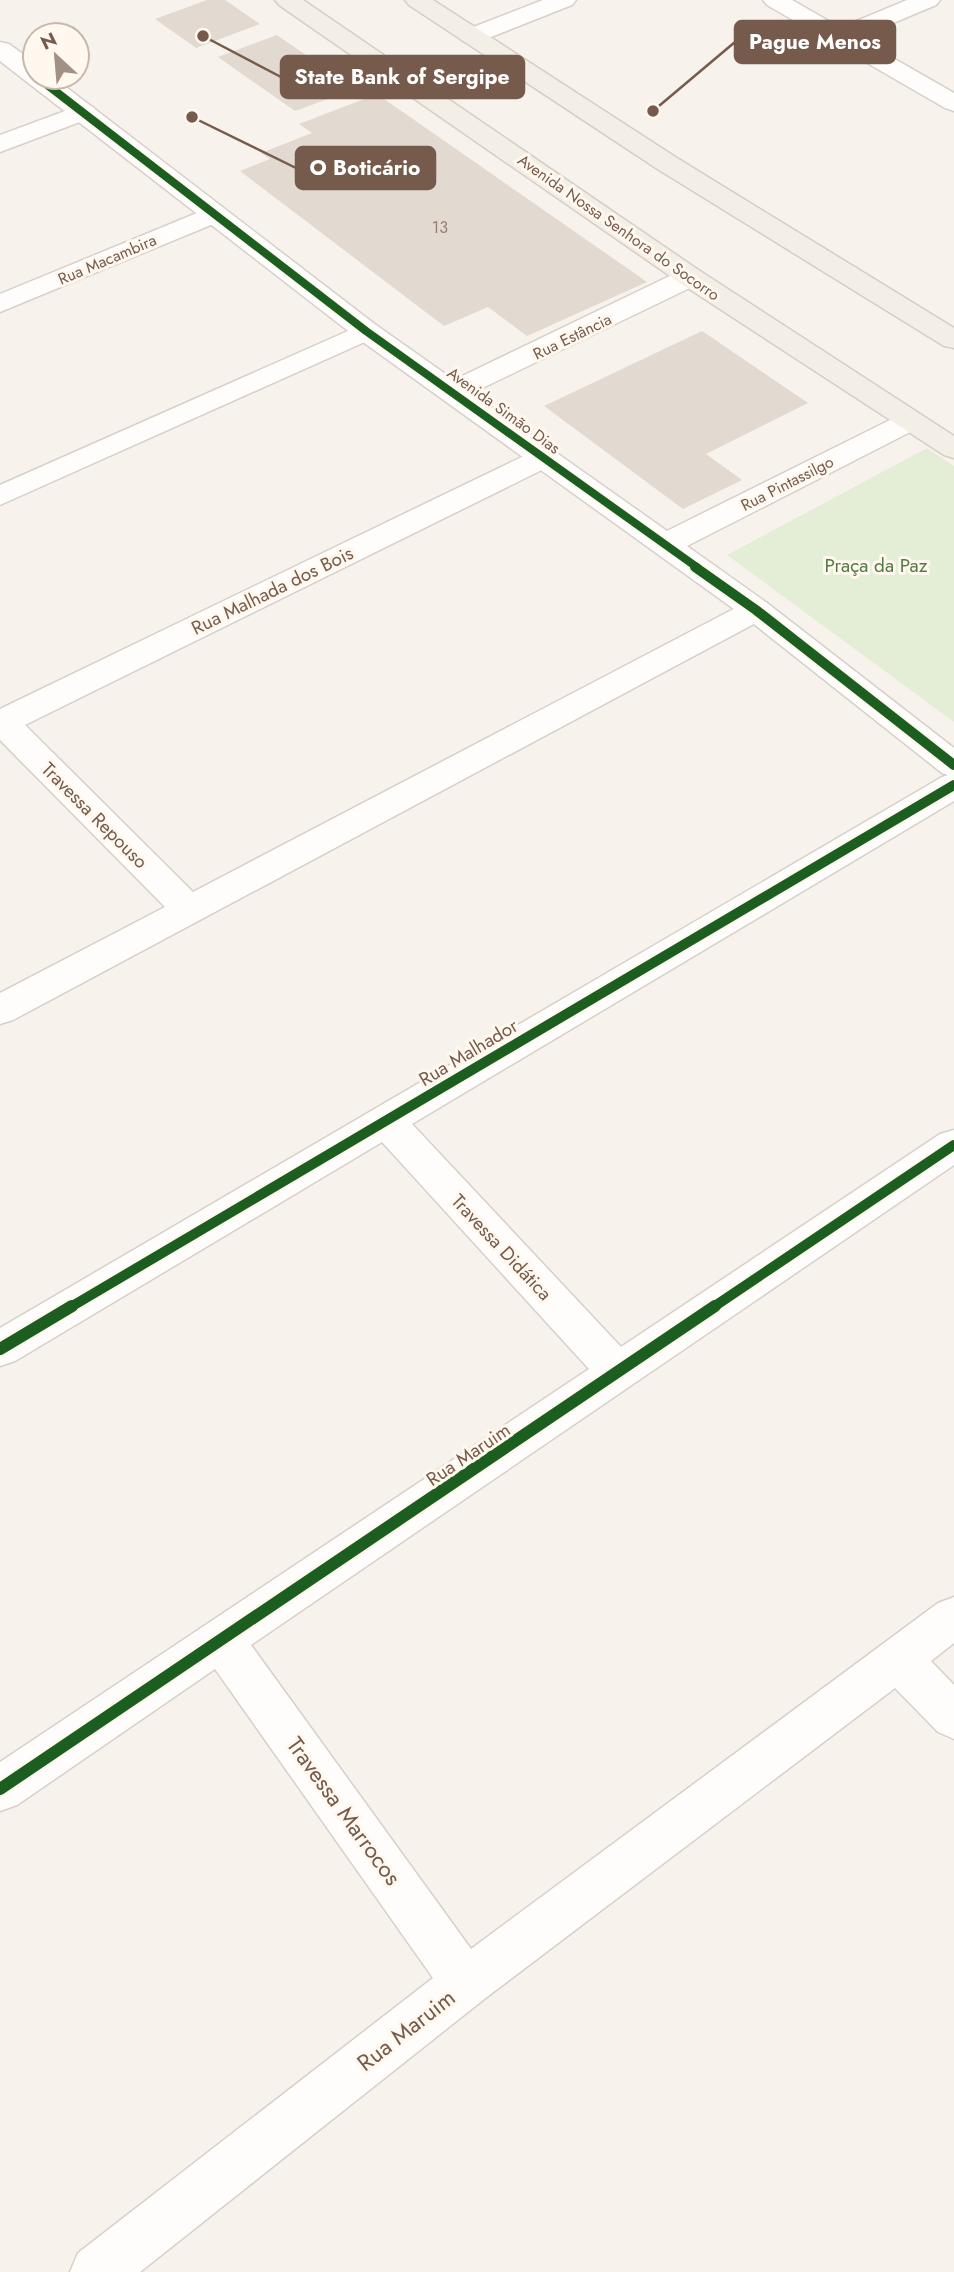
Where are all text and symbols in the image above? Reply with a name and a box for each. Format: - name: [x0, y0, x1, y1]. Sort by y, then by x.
- north arrow: [21, 21, 91, 91]
- callout: Pague Menos: [735, 21, 895, 63]
- text: N: [36, 26, 61, 57]
- text: Pague Menos: [749, 27, 881, 57]
- callout: State Bank of Sergipe: [281, 56, 524, 98]
- text: State Bank of Sergipe: [295, 62, 509, 92]
- callout: O Boticário: [296, 147, 435, 189]
- street label: Avenida Nossa Senhora do Socorro: [513, 149, 725, 306]
- text: O Boticário: [310, 153, 420, 183]
- house number: 13: [432, 216, 448, 239]
- street label: Rua Macambira: [54, 228, 160, 291]
- street label: Rua Estância: [529, 308, 615, 365]
- street label: Avenida Simão Dias: [442, 361, 565, 459]
- street label: Rua Pintassilgo: [737, 450, 838, 517]
- street label: Rua Malhada dos Bois: [187, 539, 358, 641]
- park label: Praça da Paz: [825, 552, 928, 579]
- street label: Travessa Repouso: [35, 756, 154, 875]
- street label: Rua Malhador: [414, 1012, 523, 1093]
- street label: Travessa Didática: [445, 1188, 558, 1306]
- street label: Rua Maruim: [421, 1416, 516, 1493]
- street label: Travessa Marrocos: [278, 1730, 410, 1892]
- street label: Rua Maruim: [350, 1981, 462, 2079]

